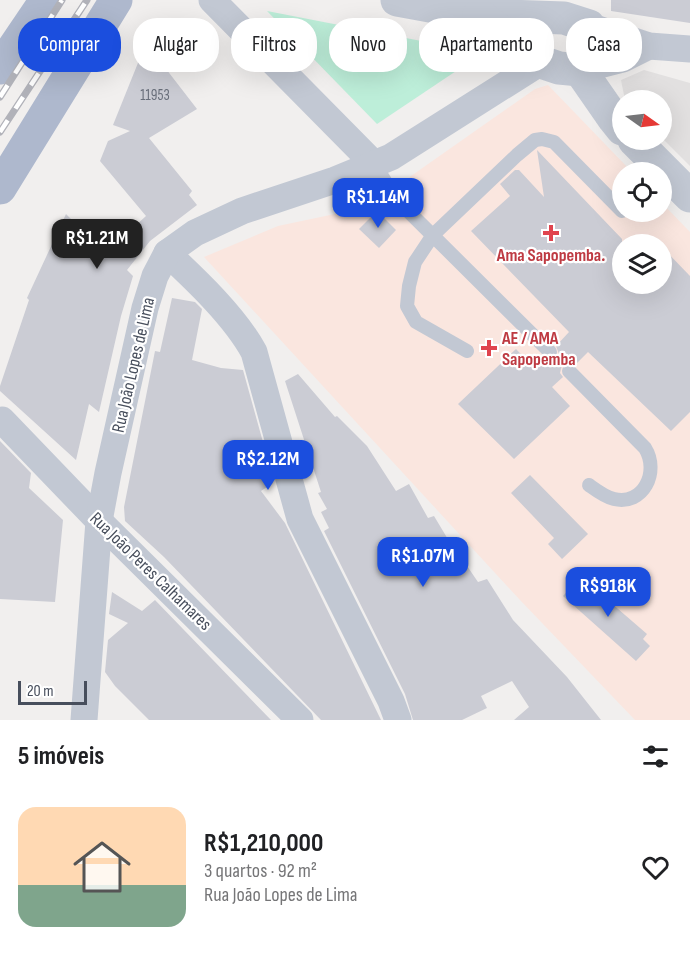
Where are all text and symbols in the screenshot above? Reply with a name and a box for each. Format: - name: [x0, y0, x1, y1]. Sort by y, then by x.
- chip: Comprar: [18, 18, 121, 72]
- chip: Alugar: [133, 18, 219, 72]
- chip: Filtros: [231, 18, 317, 72]
- chip: Novo: [329, 18, 407, 72]
- chip: Apartamento: [419, 18, 554, 72]
- chip: Casa: [566, 18, 642, 72]
- house number: 11953: [140, 86, 170, 105]
- north arrow: [612, 90, 672, 150]
- map controls: [612, 90, 672, 294]
- button: locate: [612, 162, 672, 222]
- pin: R$1.14M: [323, 178, 433, 229]
- text: R$1.14M: [346, 185, 410, 209]
- pin: R$1.21M: [42, 219, 152, 270]
- marker: Ama Sapopemba.: [542, 224, 560, 242]
- text: R$1.21M: [66, 226, 128, 250]
- button: layers: [612, 234, 672, 294]
- place label: Ama Sapopemba.: [496, 245, 605, 266]
- street label: Rua João Lopes de Lima: [108, 295, 159, 435]
- place label: AE / AMA Sapopemba: [501, 328, 576, 370]
- marker: AE / AMA Sapopemba: [480, 339, 498, 357]
- pin: R$2.12M: [213, 440, 323, 491]
- text: R$2.12M: [237, 447, 299, 471]
- street label: Rua João Peres Calhamares: [86, 508, 216, 635]
- pin: R$1.07M: [368, 537, 478, 588]
- text: R$1.07M: [391, 544, 455, 568]
- pin: R$918K: [559, 567, 657, 618]
- text: R$918K: [580, 574, 636, 598]
- scale bar: [18, 678, 87, 706]
- text: 20 m: [27, 682, 54, 701]
- icon: filters: [639, 740, 672, 773]
- text: 5 imóveis: [18, 741, 104, 772]
- text: R$1,210,000: [204, 828, 323, 859]
- icon: home: [66, 831, 138, 903]
- icon: heart: [639, 851, 672, 884]
- text: 3 quartos · 92 m²: [204, 859, 317, 883]
- text: Rua João Lopes de Lima: [204, 883, 357, 907]

